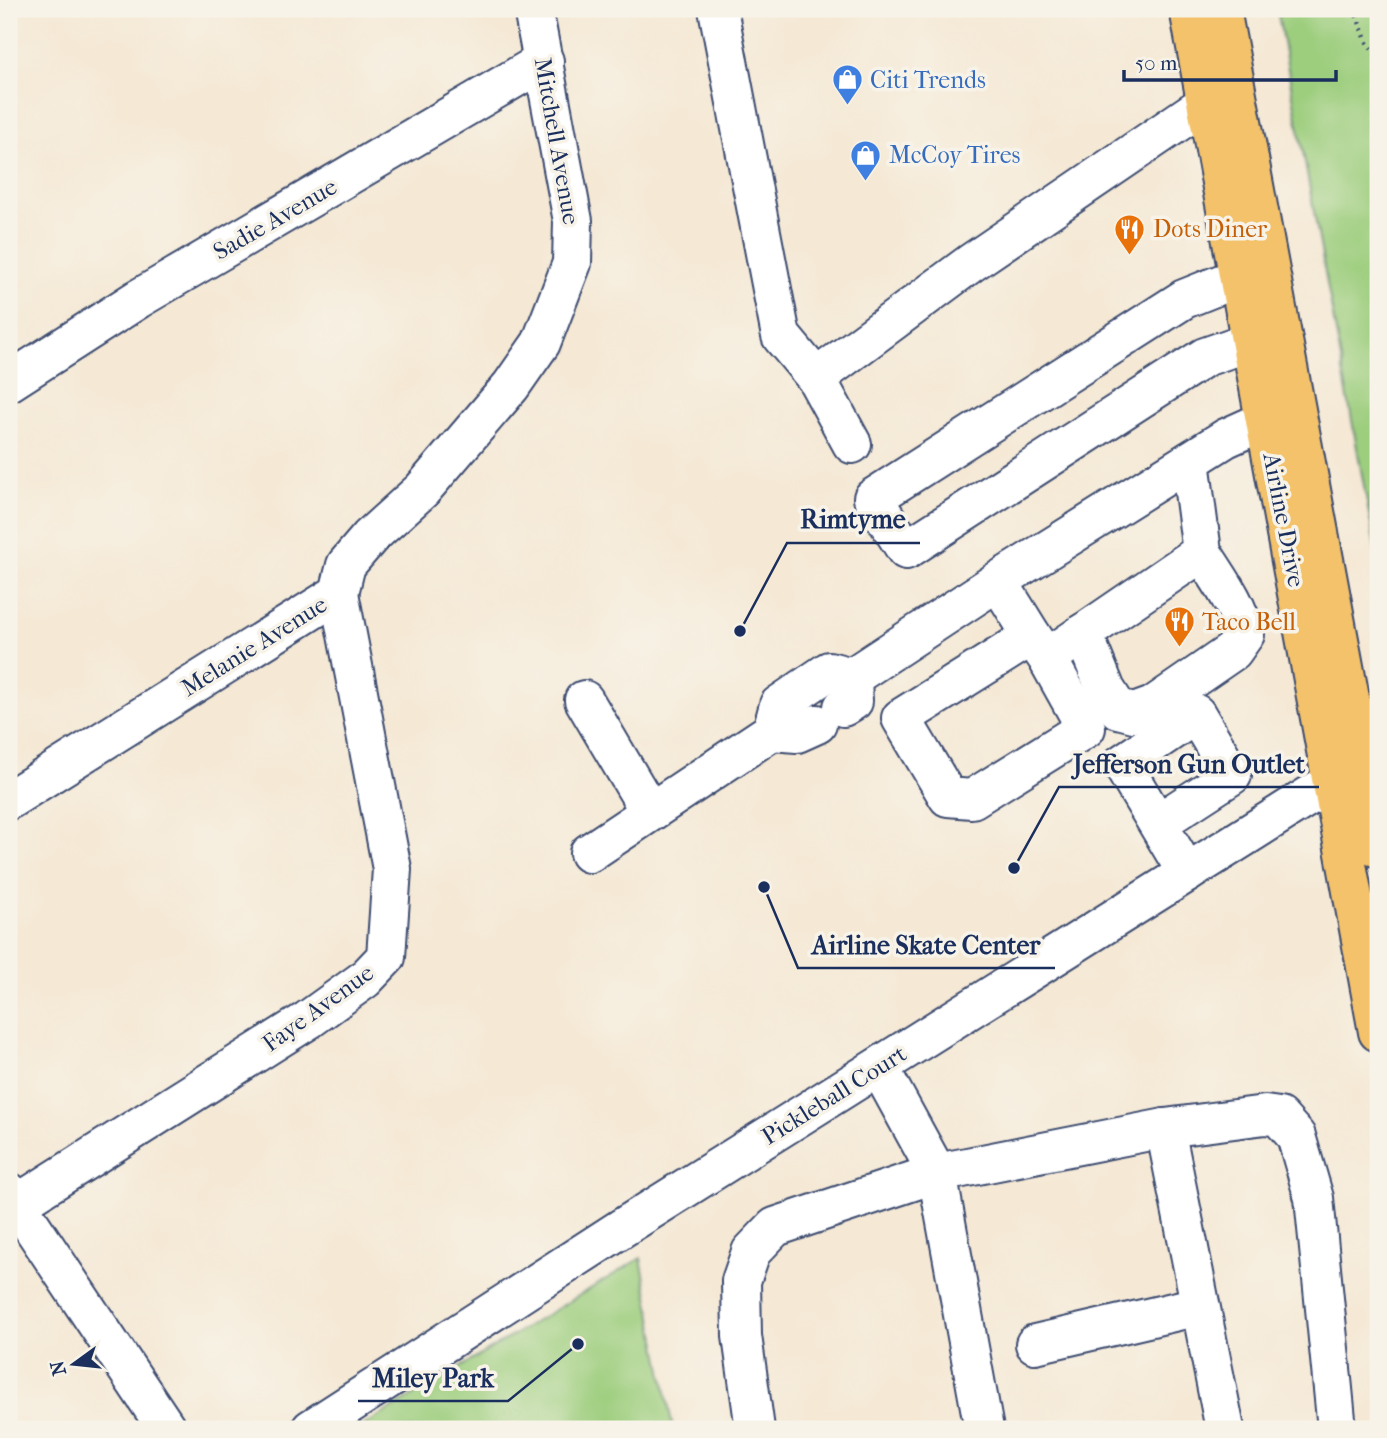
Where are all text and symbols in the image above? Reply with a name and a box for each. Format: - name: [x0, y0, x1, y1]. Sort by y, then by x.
- scale bar: [1124, 38, 1336, 82]
- text: 50 m: [1135, 51, 1178, 75]
- street label: Mitchell Avenue: [529, 55, 585, 227]
- shop icon: Citi Trends: [830, 63, 864, 107]
- place label: Citi Trends: [870, 66, 986, 94]
- shop icon: McCoy Tires: [849, 138, 883, 182]
- place label: McCoy Tires: [889, 141, 1021, 169]
- street label: Sadie Avenue: [208, 172, 342, 266]
- restaurant icon: Dots Diner: [1113, 212, 1147, 256]
- place label: Dots Diner: [1153, 215, 1268, 243]
- street label: Airline Drive: [1257, 450, 1311, 589]
- callout: Rimtyme: [787, 496, 920, 543]
- text: Rimtyme: [800, 504, 906, 535]
- street label: Melanie Avenue: [176, 590, 332, 702]
- restaurant icon: Taco Bell: [1162, 605, 1196, 649]
- place label: Taco Bell: [1202, 608, 1296, 636]
- callout: Jefferson Gun Outlet: [1059, 740, 1319, 787]
- text: Jefferson Gun Outlet: [1070, 749, 1306, 780]
- callout: Airline Skate Center: [798, 921, 1055, 968]
- text: Airline Skate Center: [810, 930, 1041, 961]
- street label: Faye Avenue: [257, 958, 379, 1058]
- street label: Pickleball Court: [756, 1039, 912, 1151]
- north arrow: [38, 1330, 108, 1400]
- callout: Miley Park: [358, 1354, 508, 1401]
- text: N: [46, 1358, 71, 1378]
- text: Miley Park: [372, 1363, 496, 1394]

